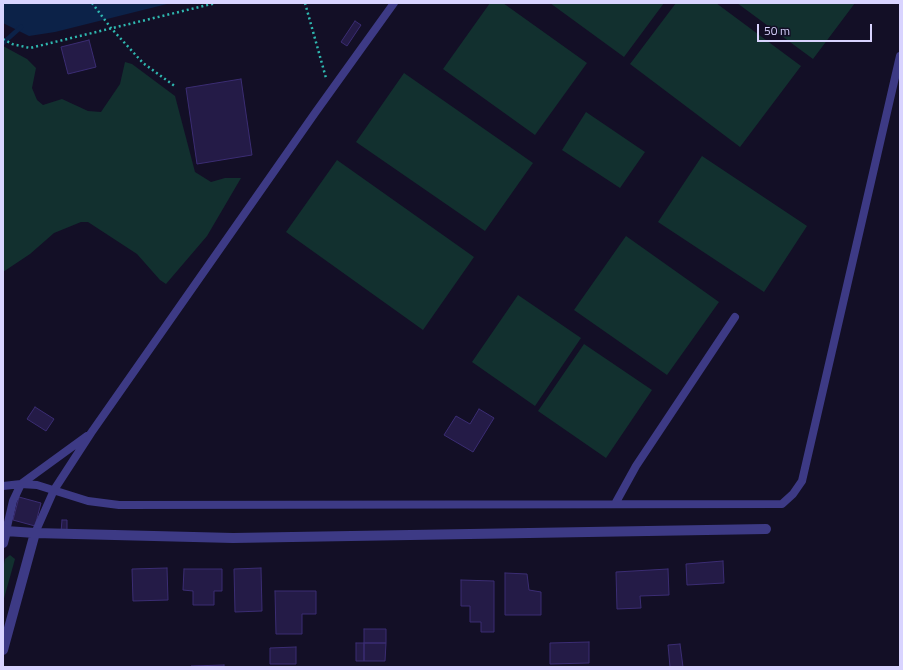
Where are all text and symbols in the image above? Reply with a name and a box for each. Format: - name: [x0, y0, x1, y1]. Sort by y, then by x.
- scale bar: [759, 16, 874, 42]
- text: 50 m: [764, 21, 790, 40]

